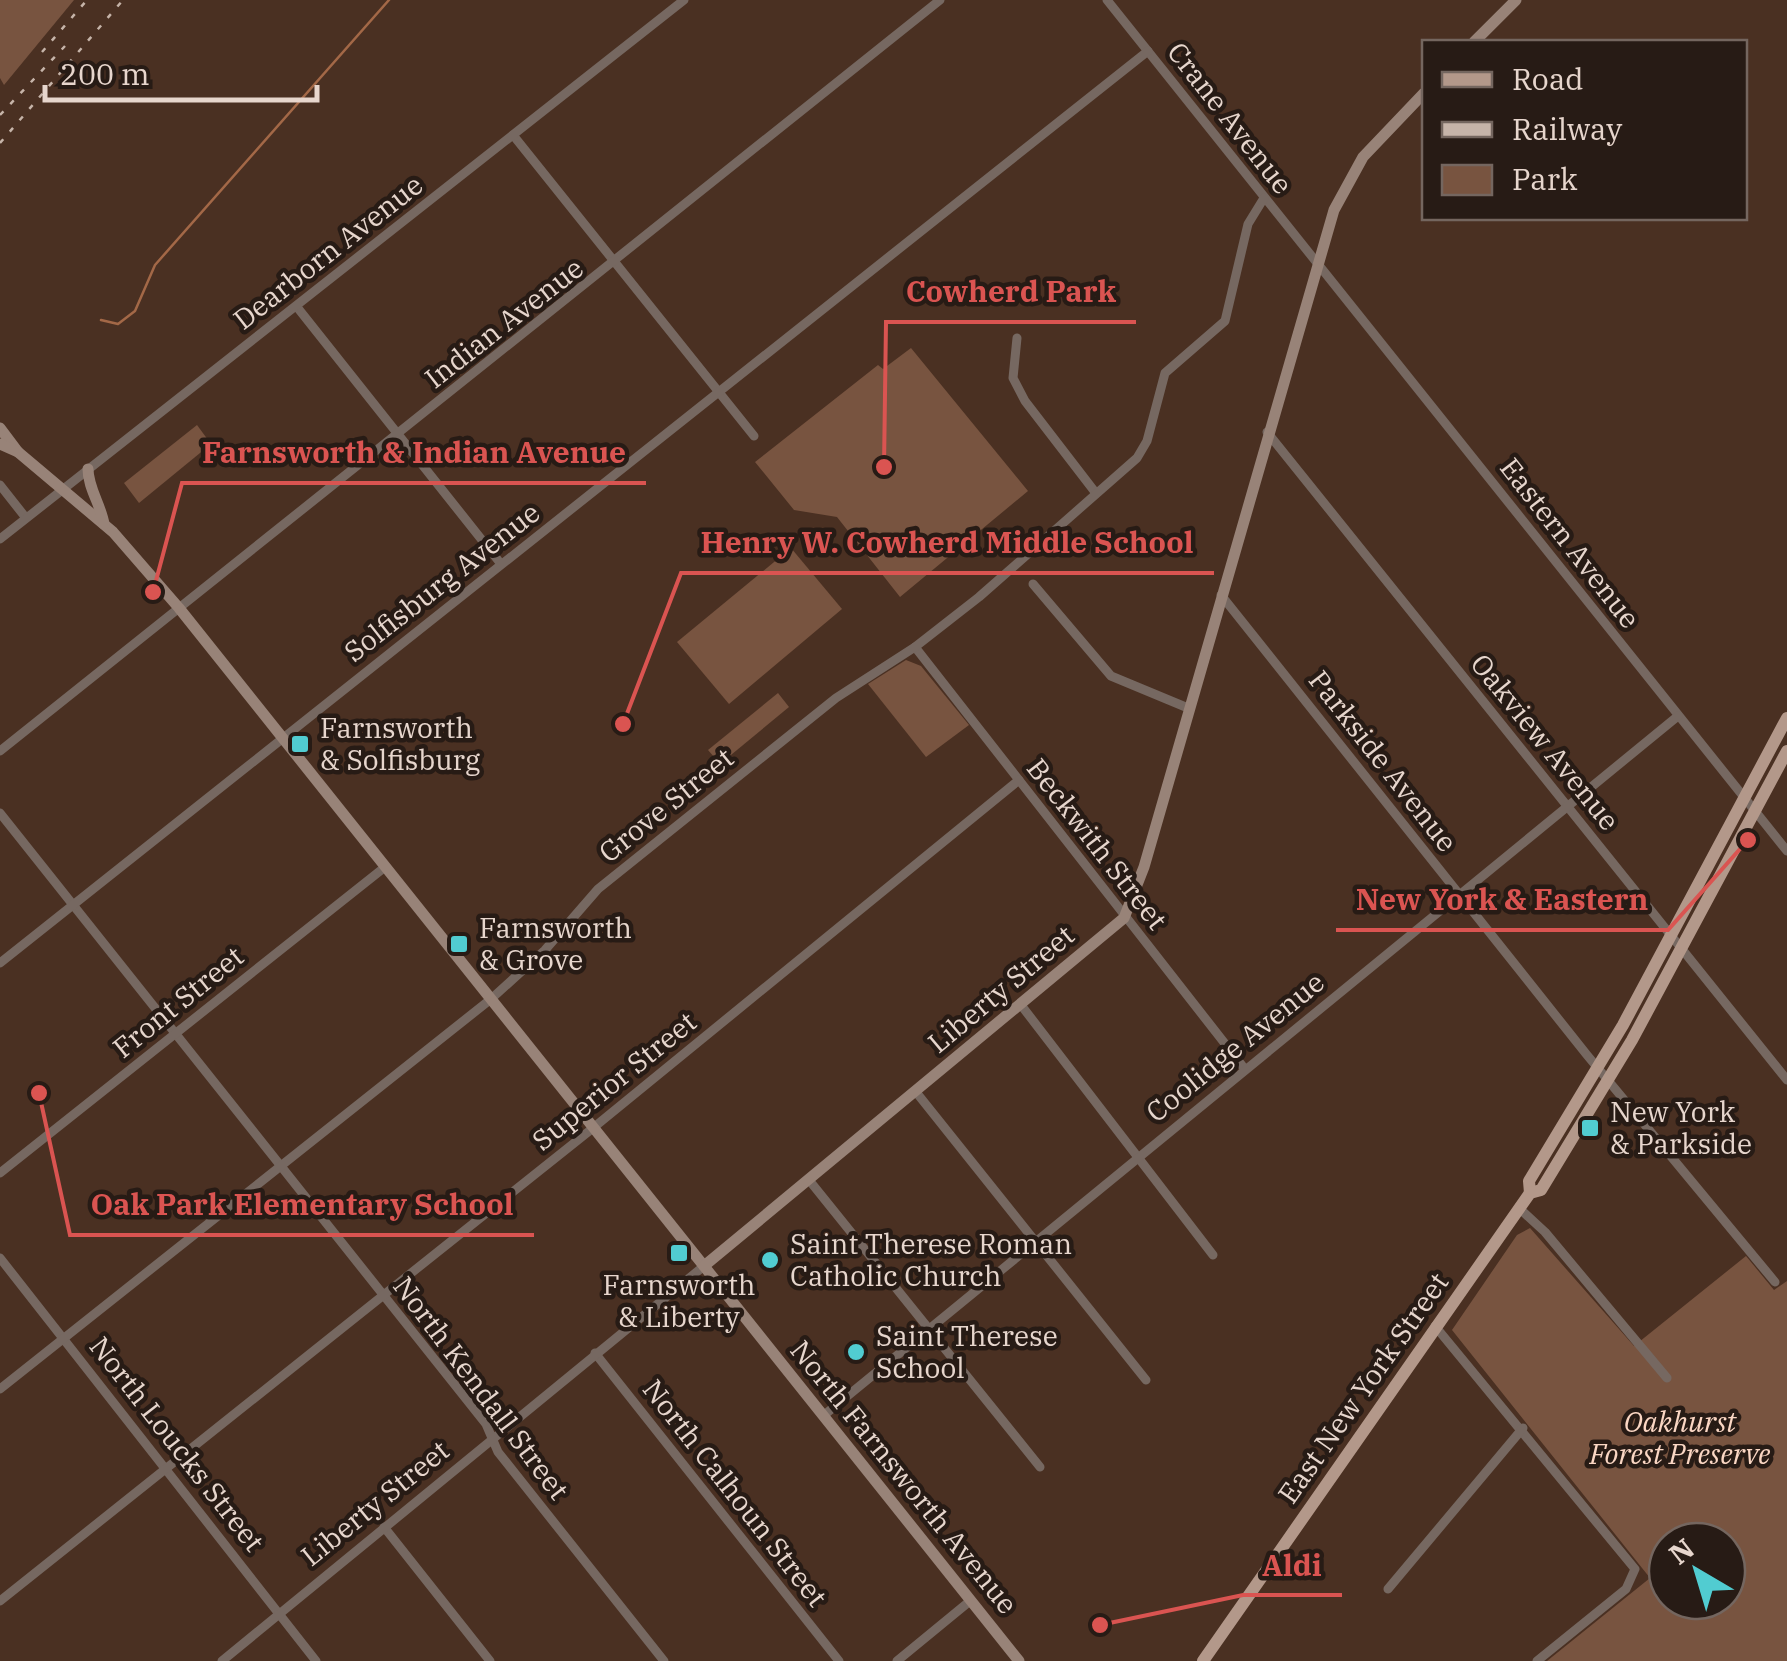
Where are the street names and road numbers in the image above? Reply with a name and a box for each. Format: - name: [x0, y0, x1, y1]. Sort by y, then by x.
- street label: Crane Avenue: [1159, 34, 1301, 201]
- street label: Dearborn Avenue: [225, 166, 430, 337]
- street label: Indian Avenue: [417, 249, 591, 396]
- street label: Eastern Avenue: [1492, 450, 1649, 636]
- street label: Solfisburg Avenue: [336, 494, 547, 670]
- street label: Oakview Avenue: [1463, 646, 1628, 838]
- street label: Parkside Avenue: [1301, 662, 1466, 859]
- street label: Grove Street: [591, 739, 741, 870]
- street label: Beckwith Street: [1019, 750, 1176, 937]
- street label: Liberty Street: [920, 916, 1082, 1061]
- street label: Front Street: [105, 937, 251, 1066]
- street label: Coolidge Avenue: [1138, 963, 1331, 1130]
- street label: Superior Street: [524, 1003, 703, 1158]
- street label: East New York Street: [1269, 1265, 1456, 1510]
- street label: North Kendall Street: [385, 1269, 578, 1507]
- street label: North Loucks Street: [82, 1329, 273, 1559]
- street label: North Farnsworth Avenue: [782, 1332, 1026, 1621]
- street label: North Calhoun Street: [635, 1371, 836, 1614]
- street label: Liberty Street: [293, 1431, 456, 1574]

